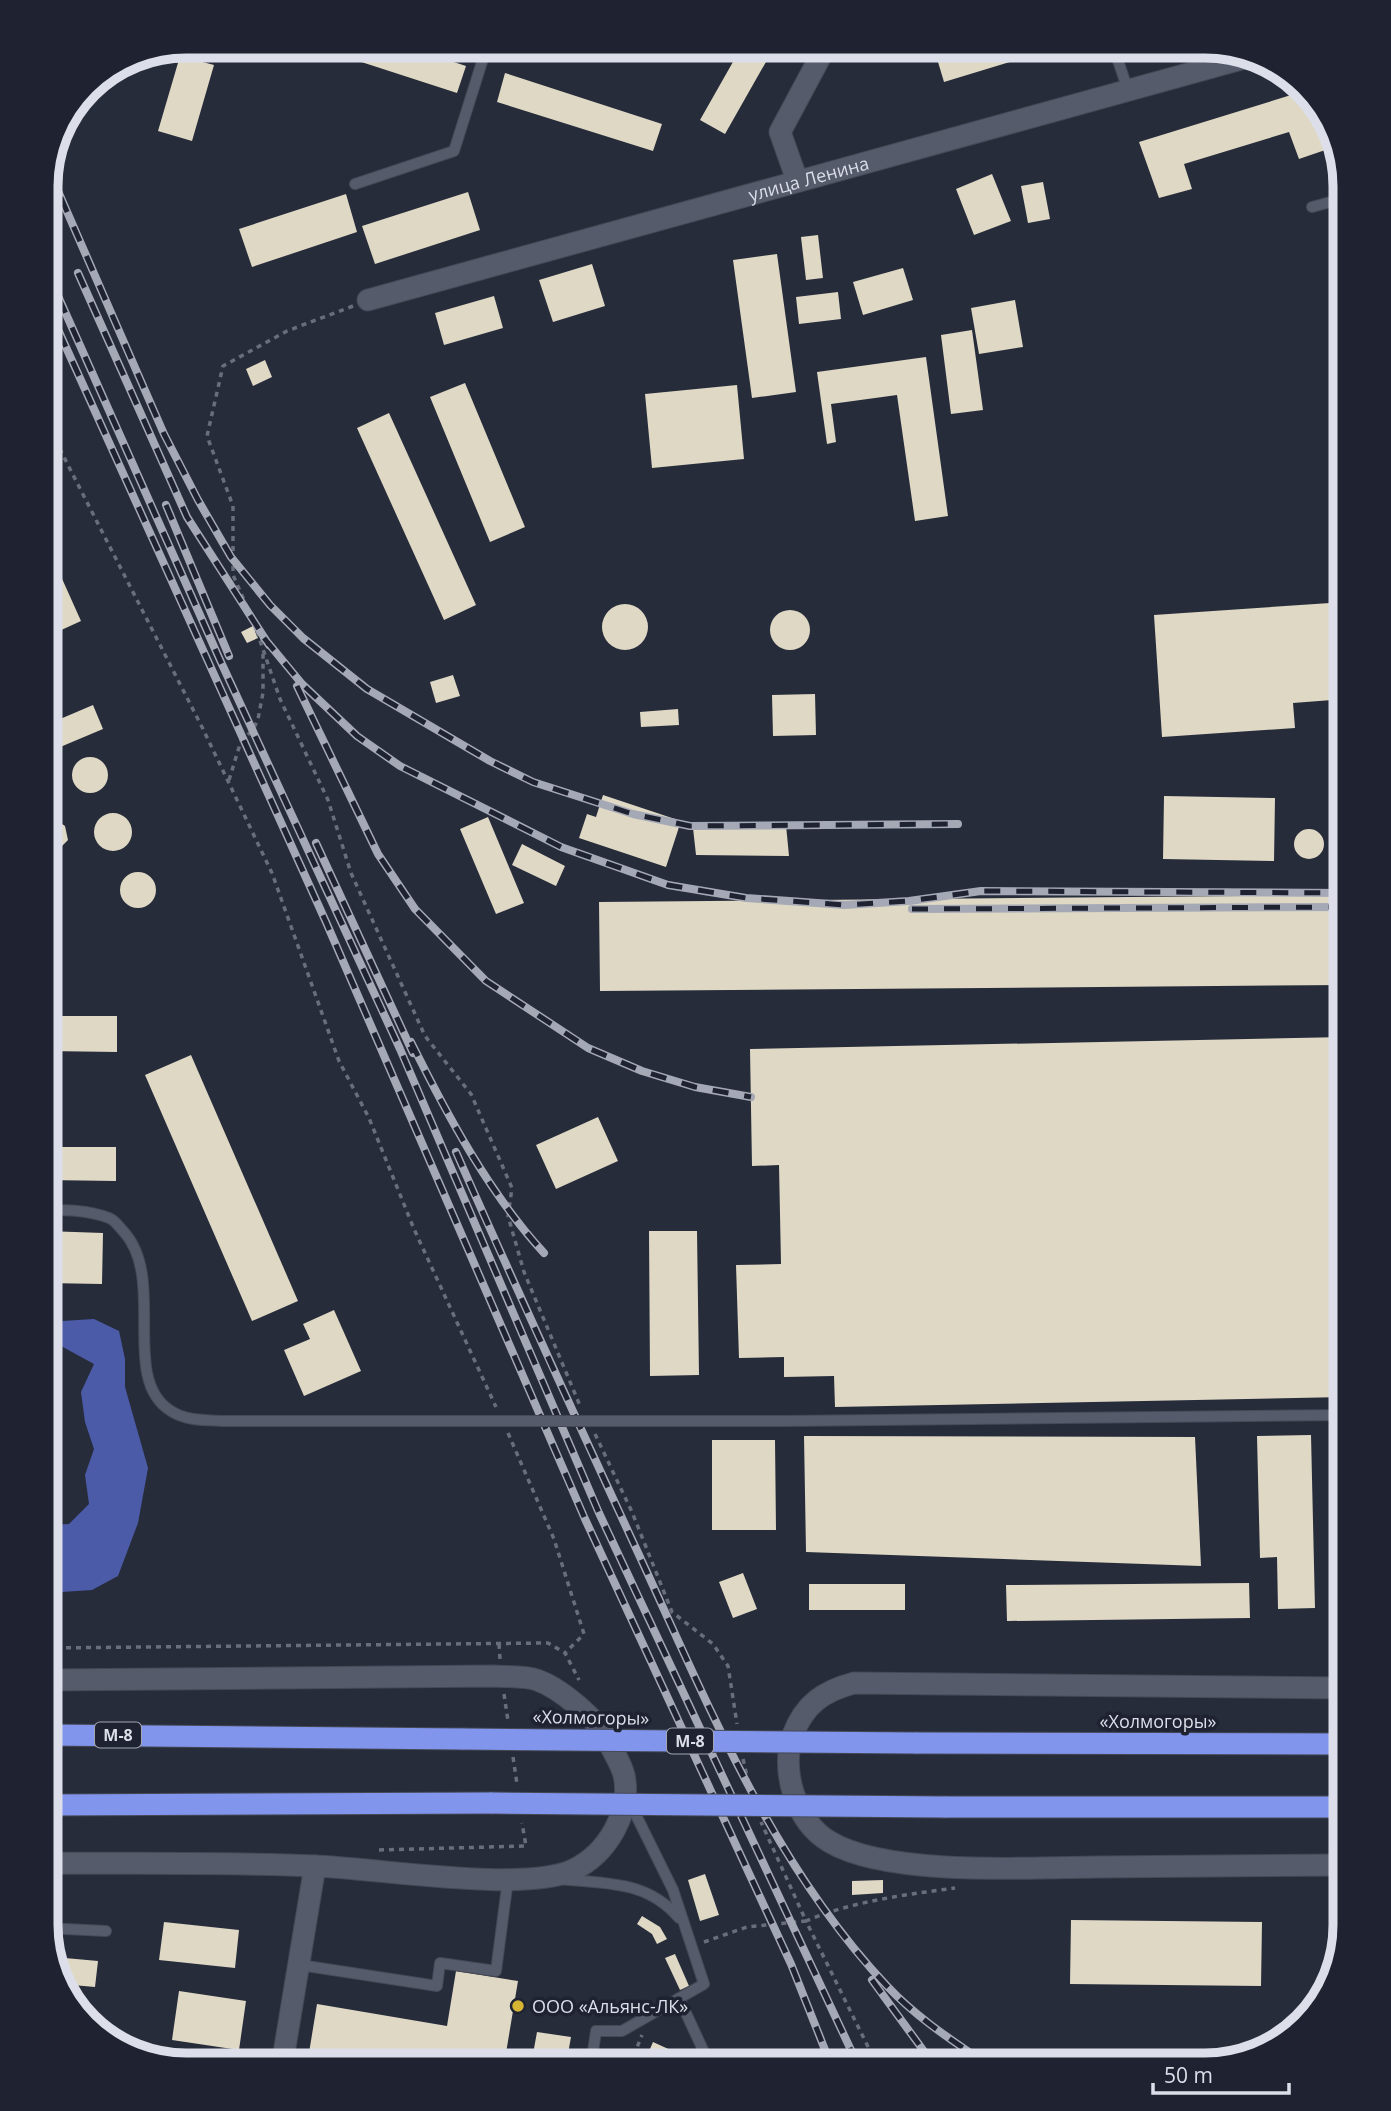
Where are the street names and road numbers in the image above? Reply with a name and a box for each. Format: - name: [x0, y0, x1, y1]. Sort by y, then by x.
- street label: улица Ленина: [746, 150, 871, 207]
- street label: «Холмогоры»: [532, 1704, 650, 1730]
- street label: «Холмогоры»: [1100, 1709, 1216, 1733]
- road number: М-8: [95, 1722, 141, 1748]
- road number: М-8: [667, 1728, 713, 1754]

